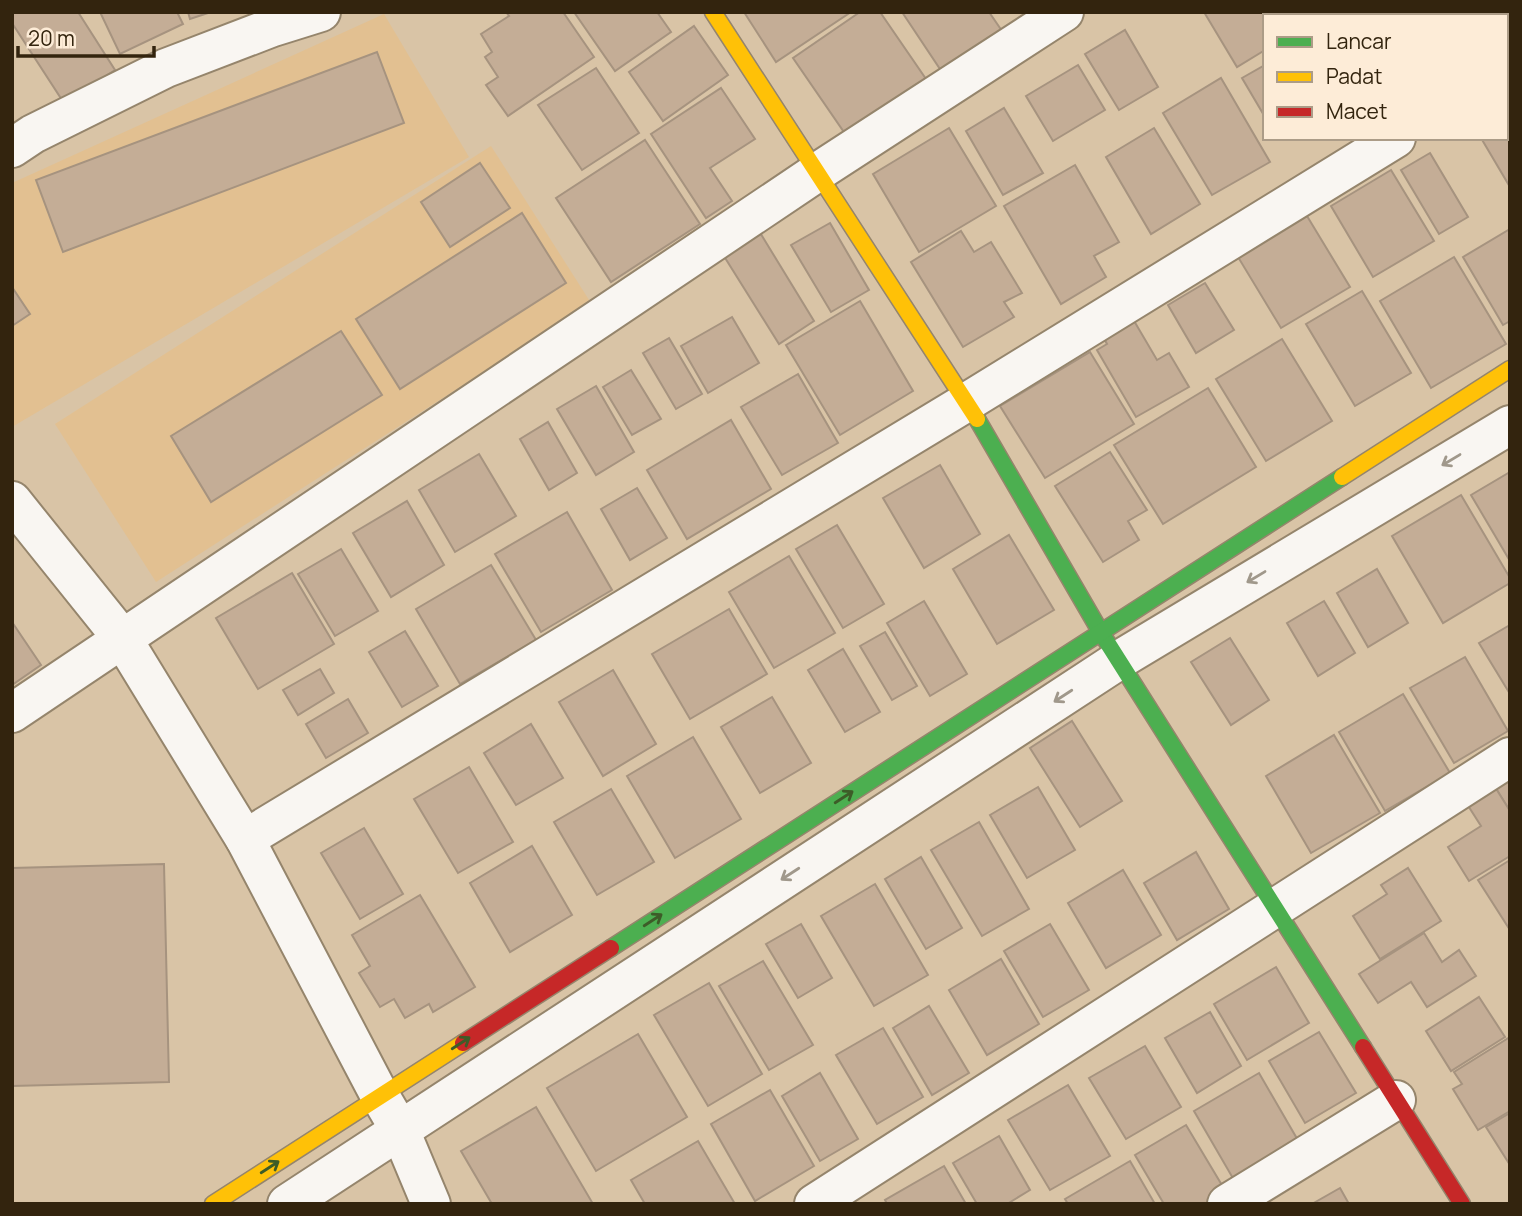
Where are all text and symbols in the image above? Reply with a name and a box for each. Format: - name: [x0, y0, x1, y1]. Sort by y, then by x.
- scale bar: [18, 14, 154, 58]
- legend: [1263, 14, 1508, 140]
- text: 20 m: [28, 24, 75, 52]
- text: Lancar: [1326, 27, 1392, 55]
- text: Padat: [1326, 62, 1382, 90]
- text: Macet: [1326, 97, 1387, 125]
- one-way arrow: [1442, 453, 1462, 467]
- one-way arrow: [1247, 570, 1267, 584]
- one-way arrow: [1053, 690, 1073, 704]
- one-way arrow: [833, 789, 853, 803]
- one-way arrow: [781, 867, 800, 882]
- one-way arrow: [642, 913, 662, 927]
- one-way arrow: [451, 1036, 471, 1050]
- one-way arrow: [260, 1159, 280, 1173]

